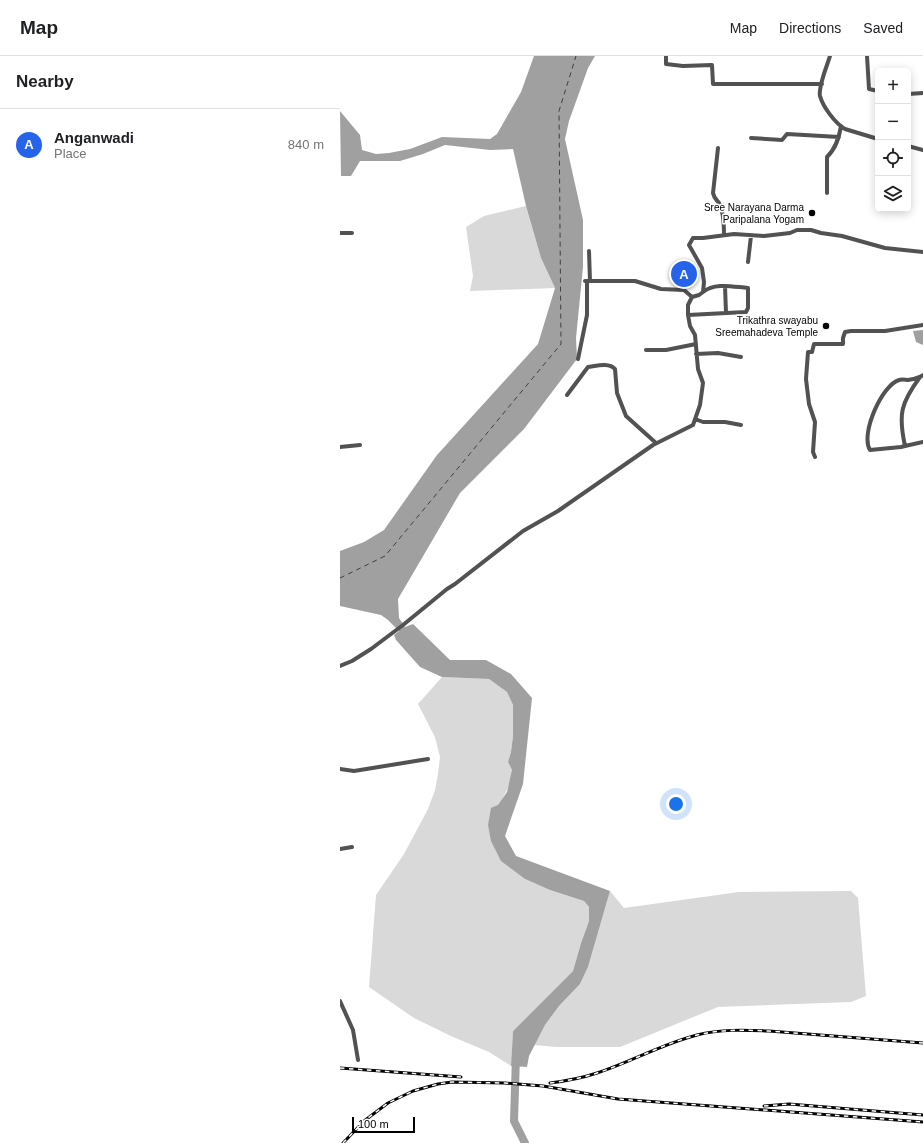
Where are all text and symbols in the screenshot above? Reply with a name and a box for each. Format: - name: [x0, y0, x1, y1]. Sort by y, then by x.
- text: Map: [20, 17, 58, 38]
- text: Map: [730, 20, 757, 36]
- text: Directions: [779, 20, 841, 36]
- text: Saved: [863, 20, 903, 36]
- map controls: [875, 68, 911, 212]
- button: +: [875, 68, 911, 104]
- text: Nearby: [16, 72, 74, 91]
- button: −: [875, 104, 911, 140]
- text: Anganwadi: [54, 129, 134, 146]
- text: A: [24, 137, 34, 152]
- text: 840 m: [288, 137, 324, 152]
- button: locate: [875, 140, 911, 176]
- text: Place: [54, 146, 87, 161]
- button: layers: [875, 176, 911, 212]
- place label: Sree Narayana Darma Paripalana Yogam: [704, 202, 804, 225]
- marker: Sree Narayana Darma Paripalana Yogam: [807, 208, 817, 218]
- pin: A: [671, 259, 697, 289]
- place label: Trikathra swayabu Sreemahadeva Temple: [715, 315, 818, 338]
- marker: Trikathra swayabu Sreemahadeva Temple: [821, 321, 831, 331]
- your location: [666, 794, 686, 814]
- scale bar: [352, 1115, 415, 1134]
- text: 100 m: [358, 1118, 389, 1130]

